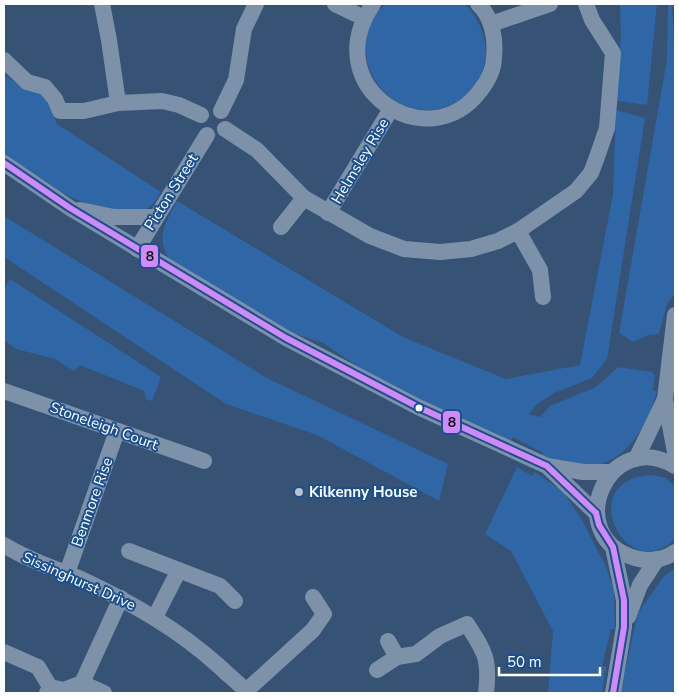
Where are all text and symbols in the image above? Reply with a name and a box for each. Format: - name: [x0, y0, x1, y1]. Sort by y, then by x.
- street label: Helmsley Rise: [327, 115, 393, 207]
- street label: Picton Street: [140, 149, 203, 234]
- line badge: 8: [140, 244, 159, 268]
- text: 8: [146, 247, 154, 266]
- street label: Stoneleigh Court: [47, 397, 161, 455]
- unlabelled marker: [414, 403, 424, 413]
- line badge: 8: [442, 410, 461, 434]
- text: 8: [448, 413, 456, 432]
- street label: Benmore Rise: [67, 455, 117, 549]
- place label: Kilkenny House: [309, 482, 417, 502]
- marker: Kilkenny House: [293, 486, 305, 498]
- street label: Sissinghurst Drive: [19, 547, 139, 615]
- scale bar: [499, 644, 600, 676]
- text: 50 m: [507, 652, 542, 672]

